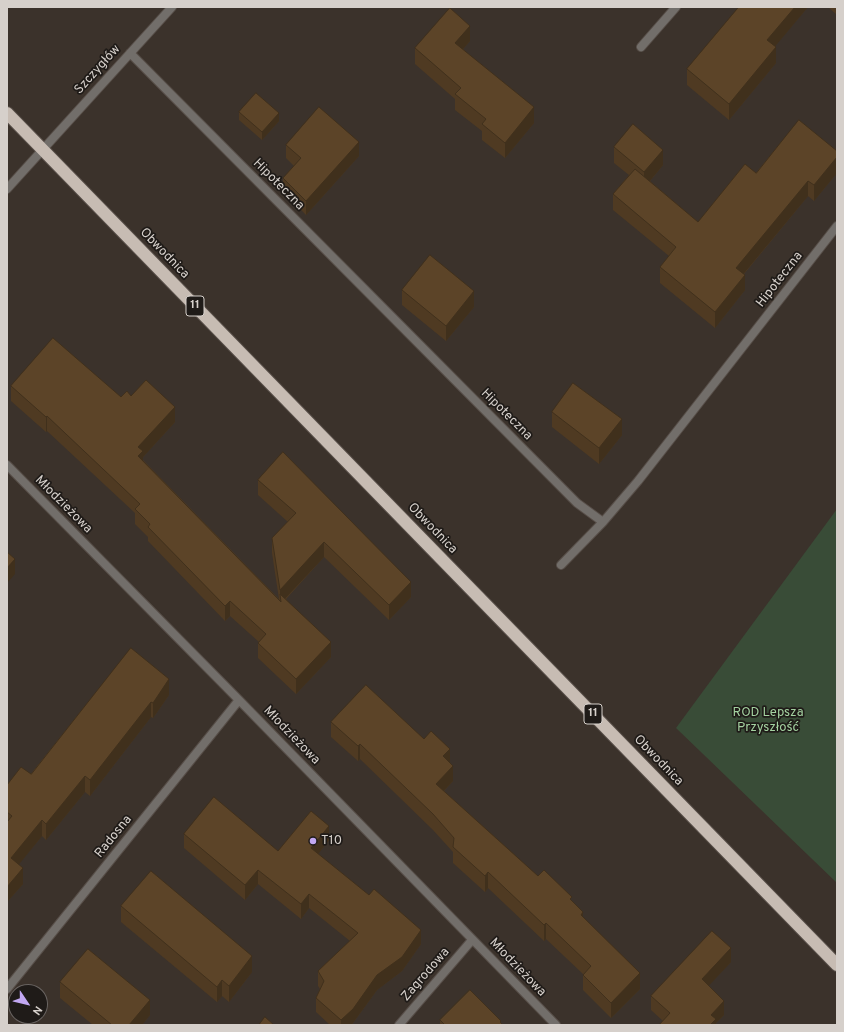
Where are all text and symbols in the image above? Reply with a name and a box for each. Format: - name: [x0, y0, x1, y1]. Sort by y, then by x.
- street label: Szczygłów: [72, 42, 124, 98]
- street label: Hipoteczna: [249, 156, 307, 214]
- street label: Obwodnica: [136, 225, 192, 283]
- street label: Hipoteczna: [753, 249, 807, 311]
- road number: 11: [186, 296, 204, 316]
- street label: Hipoteczna: [477, 386, 535, 444]
- street label: Młodzieżowa: [31, 473, 95, 537]
- street label: Obwodnica: [404, 500, 460, 558]
- street label: Młodzieżowa: [259, 704, 323, 768]
- road number: 11: [584, 704, 602, 724]
- park label: ROD Lepsza Przyszłość: [733, 705, 803, 736]
- street label: Obwodnica: [630, 732, 686, 790]
- street label: Radosna: [92, 813, 136, 861]
- place label: T10: [321, 833, 342, 849]
- marker: T10: [308, 836, 318, 846]
- street label: Młodzieżowa: [485, 936, 549, 1000]
- street label: Zagrodowa: [399, 945, 453, 1005]
- north arrow: [8, 984, 48, 1024]
- text: N: [29, 1003, 45, 1018]

